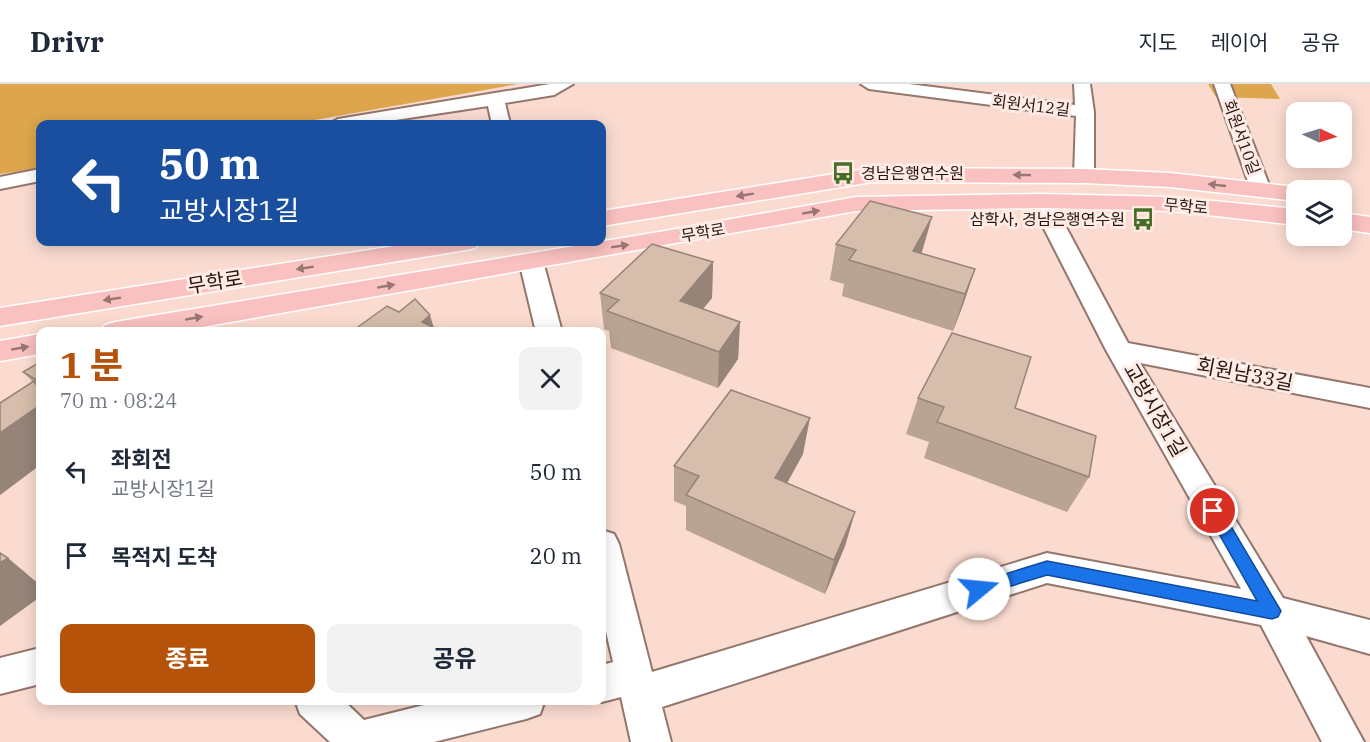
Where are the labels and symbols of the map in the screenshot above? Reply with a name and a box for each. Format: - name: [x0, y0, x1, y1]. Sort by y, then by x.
- street label: 회원서12길: [991, 90, 1071, 120]
- street label: 회원서10길: [1219, 97, 1265, 177]
- north arrow: [1286, 102, 1352, 168]
- bus stop icon: 경남은행연수원: [830, 160, 856, 186]
- place label: 경남은행연수원: [861, 163, 964, 183]
- one-way arrow: [1013, 170, 1032, 179]
- one-way arrow: [1207, 180, 1226, 190]
- one-way arrow: [735, 190, 754, 199]
- street label: 무학로: [1163, 194, 1209, 218]
- bus stop icon: 삼학사, 경남은행연수원: [1130, 206, 1156, 232]
- one-way arrow: [802, 207, 821, 216]
- place label: 삼학사, 경남은행연수원: [970, 209, 1125, 229]
- street label: 무학로: [680, 218, 727, 246]
- one-way arrow: [610, 242, 629, 251]
- one-way arrow: [295, 263, 314, 272]
- street label: 무학로: [186, 264, 244, 299]
- one-way arrow: [376, 281, 395, 290]
- one-way arrow: [103, 294, 122, 303]
- one-way arrow: [184, 313, 203, 322]
- one-way arrow: [11, 343, 30, 352]
- street label: 회원남33길: [1195, 351, 1296, 396]
- street label: 교방시장1길: [1118, 358, 1193, 462]
- pin: [1187, 485, 1238, 536]
- position arrow: [947, 557, 1011, 621]

